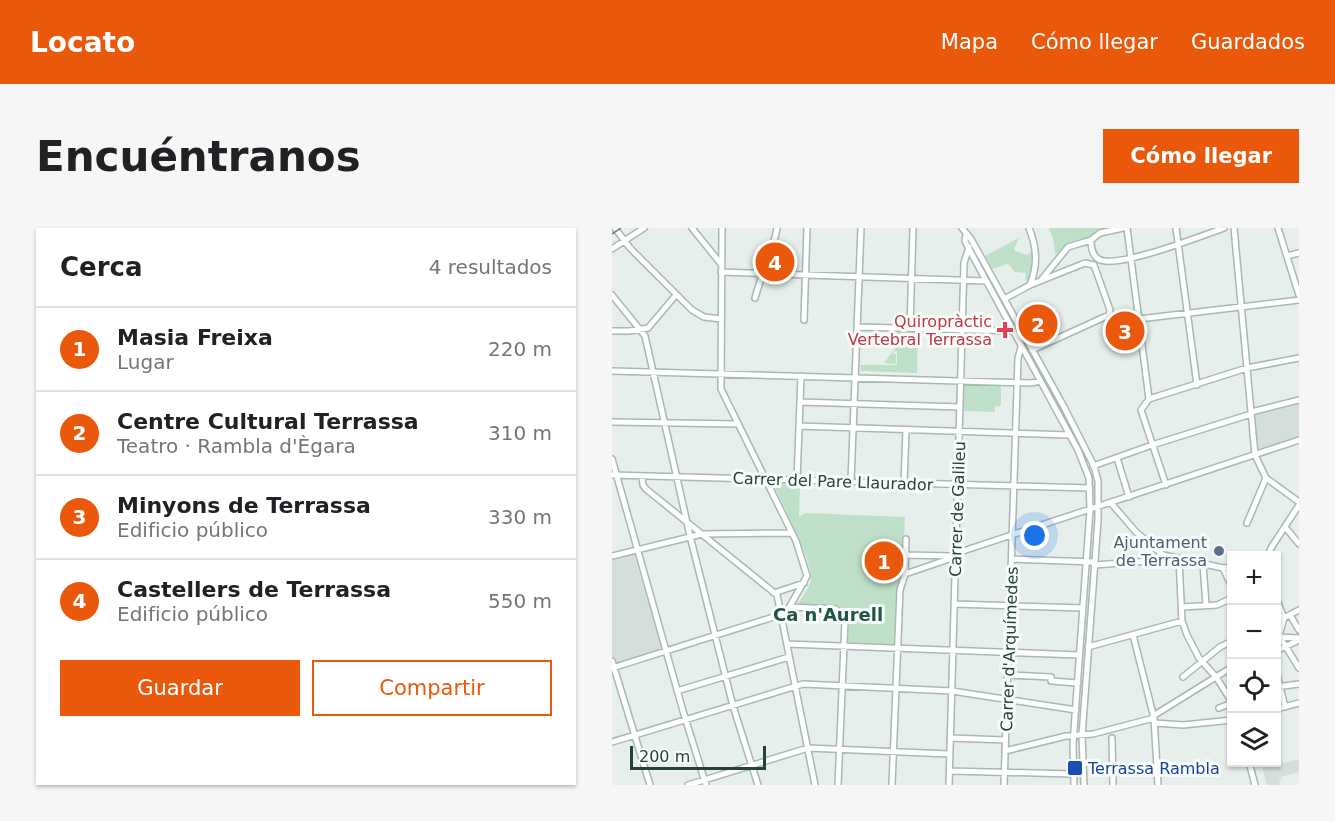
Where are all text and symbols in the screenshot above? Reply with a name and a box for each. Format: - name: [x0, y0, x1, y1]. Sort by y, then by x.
- text: Locato: [30, 26, 135, 59]
- text: Mapa: [941, 30, 998, 54]
- text: Cómo llegar: [1031, 30, 1158, 54]
- text: Guardados: [1191, 30, 1305, 54]
- button: Cómo llegar: [1103, 129, 1299, 183]
- text: Encuéntranos: [36, 132, 361, 181]
- pin: 4: [756, 240, 794, 285]
- text: Cerca: [60, 252, 143, 282]
- text: 4 resultados: [429, 255, 552, 279]
- pin: 2: [1018, 302, 1058, 346]
- pin: 3: [1106, 308, 1144, 354]
- place label: Quiropràctic Vertebral Terrassa: [848, 312, 992, 349]
- marker: Quiropràctic Vertebral Terrassa: [996, 321, 1014, 339]
- text: Masia Freixa: [117, 325, 273, 350]
- text: 1: [73, 337, 86, 361]
- text: 220 m: [488, 337, 552, 361]
- text: Lugar: [117, 350, 174, 374]
- text: Centre Cultural Terrassa: [117, 409, 419, 434]
- text: 2: [73, 421, 86, 445]
- text: 310 m: [488, 421, 552, 445]
- text: Teatro · Rambla d'Ègara: [117, 434, 356, 458]
- street label: Carrer de Galileu: [946, 441, 969, 577]
- street label: Carrer del Pare Llaurador: [732, 469, 934, 495]
- text: Minyons de Terrassa: [117, 493, 371, 518]
- text: 3: [73, 505, 86, 529]
- text: 330 m: [488, 505, 552, 529]
- text: Edificio público: [117, 518, 268, 542]
- your location: [1020, 521, 1049, 550]
- place label: Ajuntament de Terrassa: [1113, 533, 1207, 570]
- pin: 1: [864, 538, 904, 584]
- marker: Ajuntament de Terrassa: [1212, 544, 1226, 558]
- map controls: [1227, 551, 1281, 767]
- button: +: [1227, 551, 1281, 605]
- street label: Carrer d'Arquímedes: [997, 566, 1022, 732]
- text: Castellers de Terrassa: [117, 577, 391, 602]
- text: 4: [73, 589, 86, 613]
- text: 550 m: [488, 589, 552, 613]
- text: Edificio público: [117, 602, 268, 626]
- district label: Ca n'Aurell: [773, 604, 883, 625]
- button: −: [1227, 605, 1281, 659]
- button: locate: [1227, 659, 1281, 713]
- button: Guardar: [60, 660, 300, 716]
- button: Compartir: [312, 660, 552, 716]
- button: layers: [1227, 713, 1281, 767]
- scale bar: [630, 743, 766, 770]
- text: 200 m: [639, 747, 690, 766]
- marker: Terrassa Rambla: [1066, 759, 1084, 777]
- place label: Terrassa Rambla: [1087, 759, 1220, 778]

